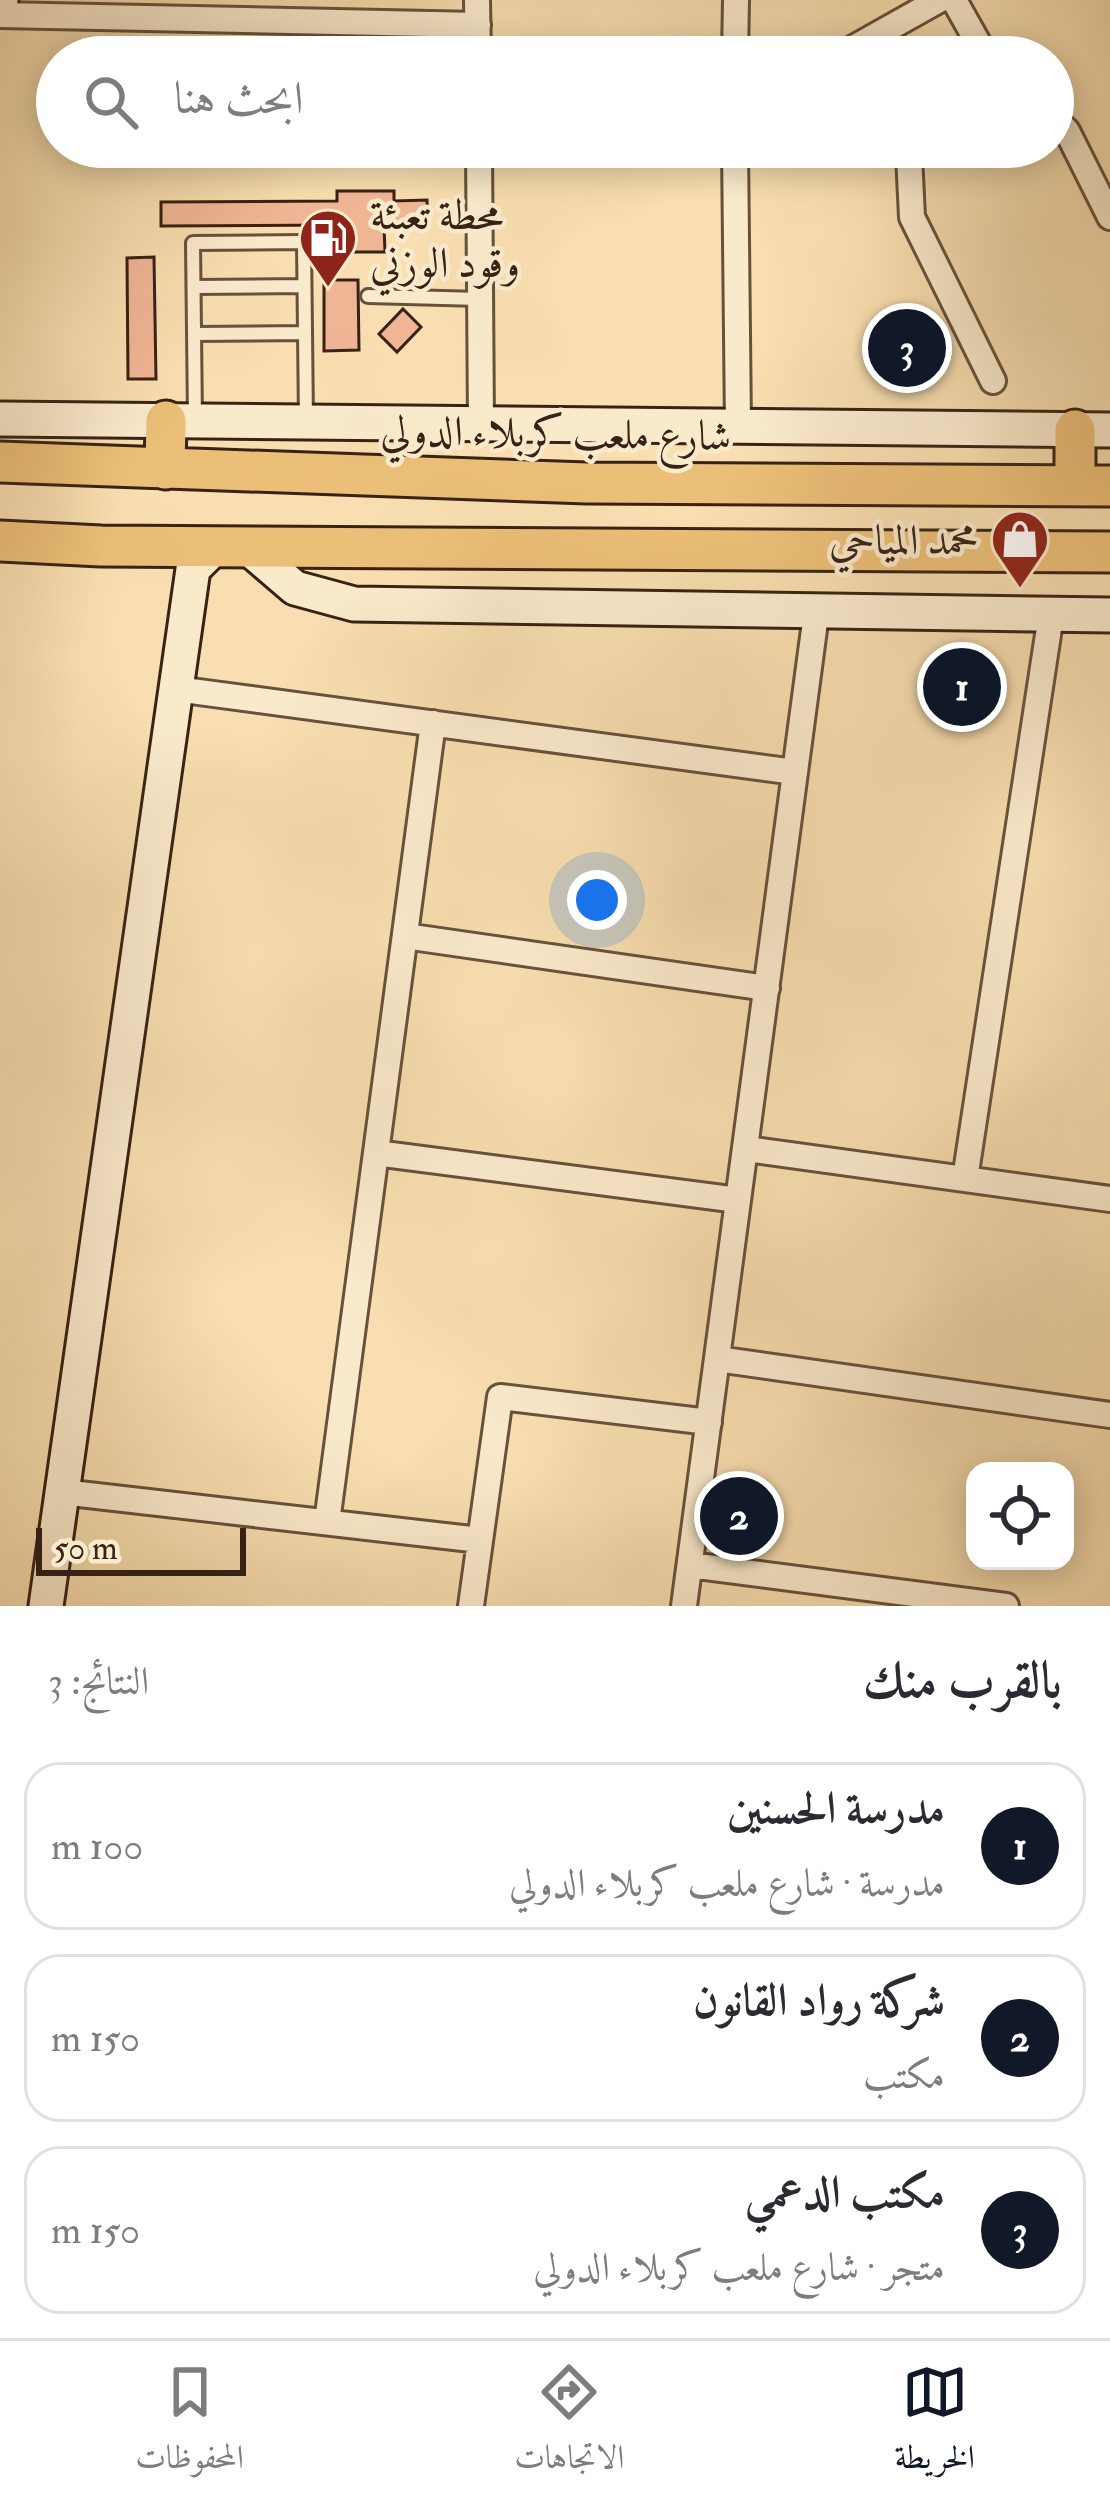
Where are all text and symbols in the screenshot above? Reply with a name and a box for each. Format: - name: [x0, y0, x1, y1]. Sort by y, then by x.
- search box: [36, 36, 1074, 168]
- icon: search: [78, 69, 144, 135]
- text: ابحث هنا: [174, 71, 304, 127]
- place label: محطة تعبئة وقود الوزني: [370, 190, 520, 296]
- fuel station icon: محطة تعبئة وقود الوزني: [297, 207, 359, 289]
- pin: 3: [868, 303, 946, 393]
- street label: شارع ملعب كربلاء الدولي: [380, 405, 732, 471]
- shop icon: محمد المياحي: [989, 508, 1051, 590]
- place label: محمد المياحي: [829, 515, 978, 573]
- pin: 1: [923, 642, 1001, 732]
- your location: [567, 870, 627, 930]
- map controls: [966, 1462, 1074, 1570]
- button: locate: [966, 1462, 1074, 1570]
- pin: 2: [700, 1471, 778, 1561]
- scale bar: [36, 1522, 246, 1575]
- text: 50 m: [54, 1528, 118, 1569]
- text: بالقرب منك: [863, 1649, 1062, 1713]
- text: النتائج: 3: [48, 1657, 149, 1706]
- text: مدرسة الحسنين: [727, 1781, 945, 1837]
- text: 100 m: [51, 1822, 143, 1871]
- text: 1: [1013, 1822, 1027, 1871]
- text: مدرسة · شارع ملعب كربلاء الدولي: [509, 1859, 945, 1908]
- text: شركة رواد القانون: [693, 1973, 945, 2029]
- text: 150 m: [51, 2014, 140, 2063]
- text: 2: [1010, 2014, 1030, 2063]
- text: مكتب: [863, 2051, 945, 2100]
- text: مكتب الدعمي: [745, 2165, 945, 2221]
- text: 150 m: [51, 2206, 140, 2255]
- text: 3: [1013, 2206, 1027, 2255]
- text: متجر · شارع ملعب كربلاء الدولي: [533, 2243, 945, 2292]
- tab: المحفوظات: [135, 2359, 244, 2489]
- tab: الاتجاهات: [514, 2359, 624, 2489]
- tab: الخريطة: [895, 2359, 975, 2489]

